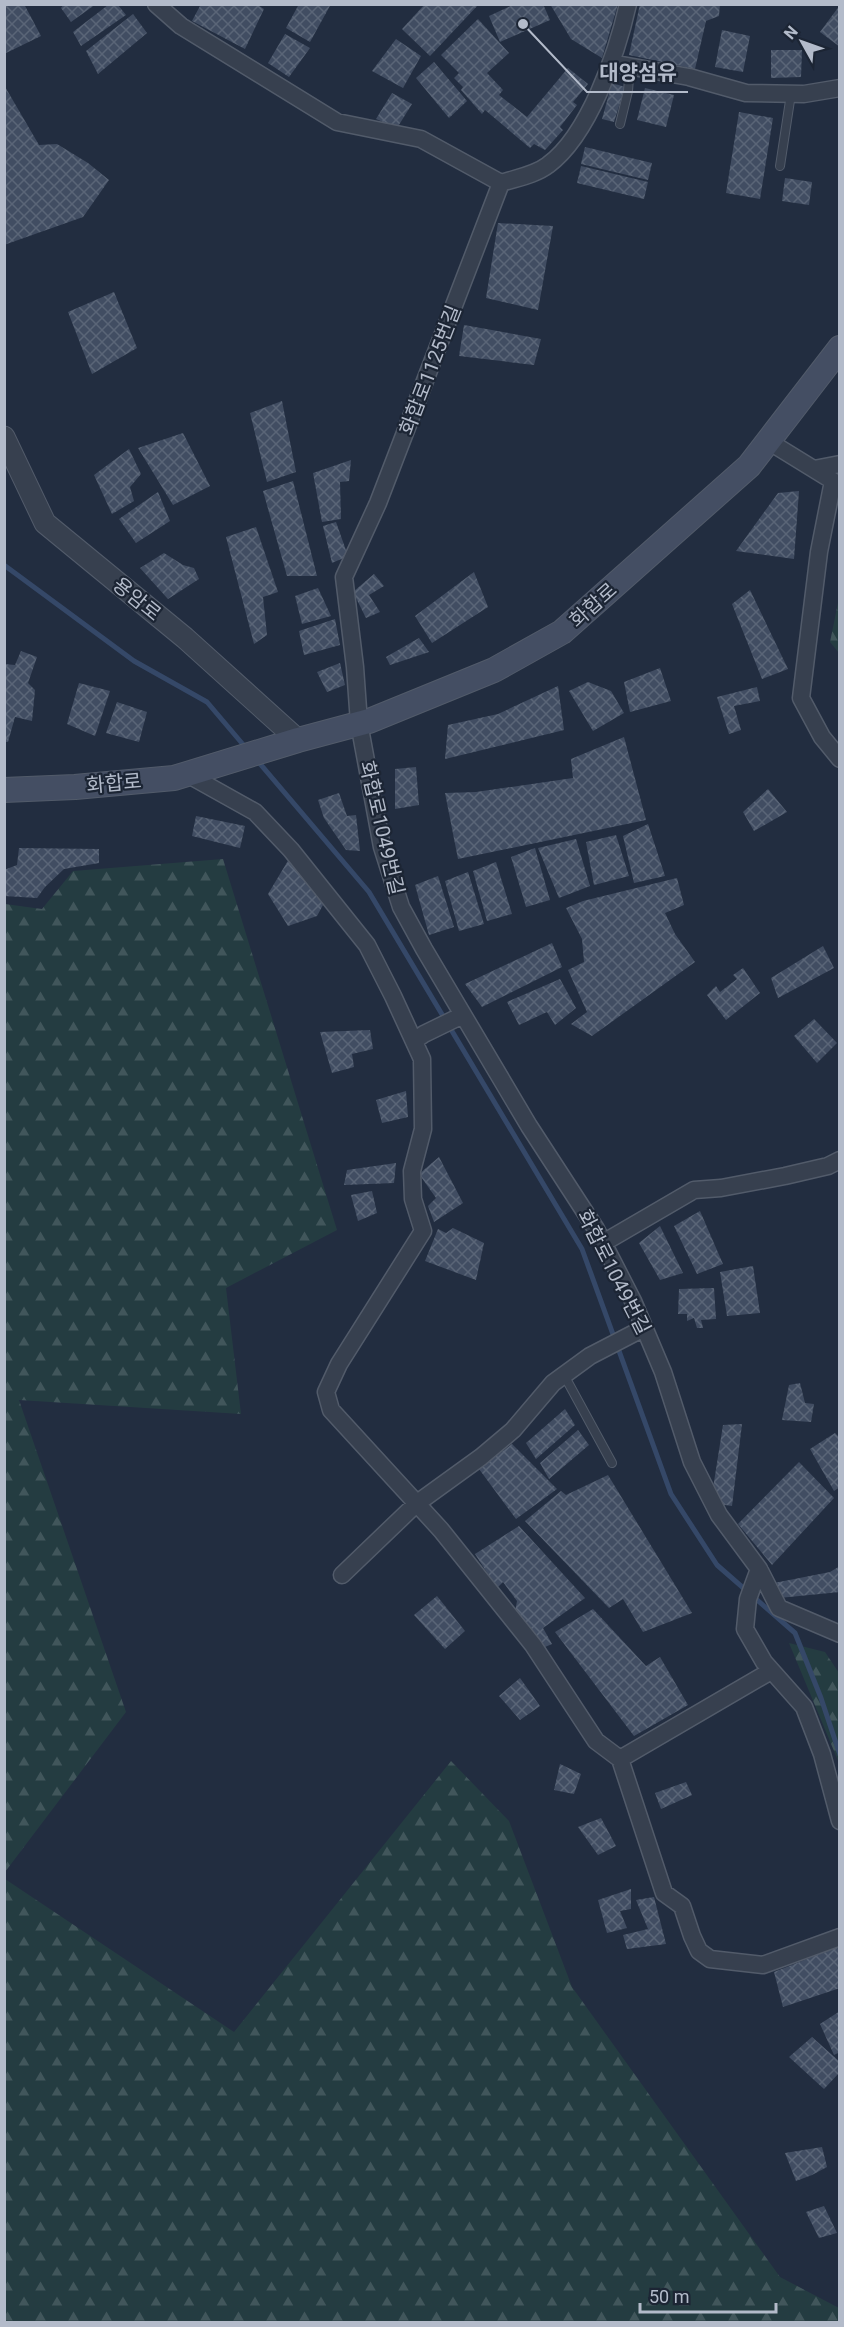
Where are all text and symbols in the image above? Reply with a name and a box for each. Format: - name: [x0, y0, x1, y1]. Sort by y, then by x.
- north arrow: [772, 12, 832, 72]
- text: N: [780, 22, 802, 43]
- callout: 대양섬유: [587, 53, 688, 92]
- text: 대양섬유: [599, 61, 677, 85]
- street label: 화합로1125번길: [394, 302, 466, 438]
- street label: 용암로: [108, 572, 166, 626]
- street label: 화합로: [564, 578, 622, 632]
- street label: 화합로1049번길: [355, 759, 409, 897]
- street label: 화합로: [85, 769, 143, 797]
- street label: 화합로1049번길: [572, 1206, 656, 1338]
- scale bar: [640, 2276, 776, 2314]
- text: 50 m: [649, 2286, 689, 2307]

